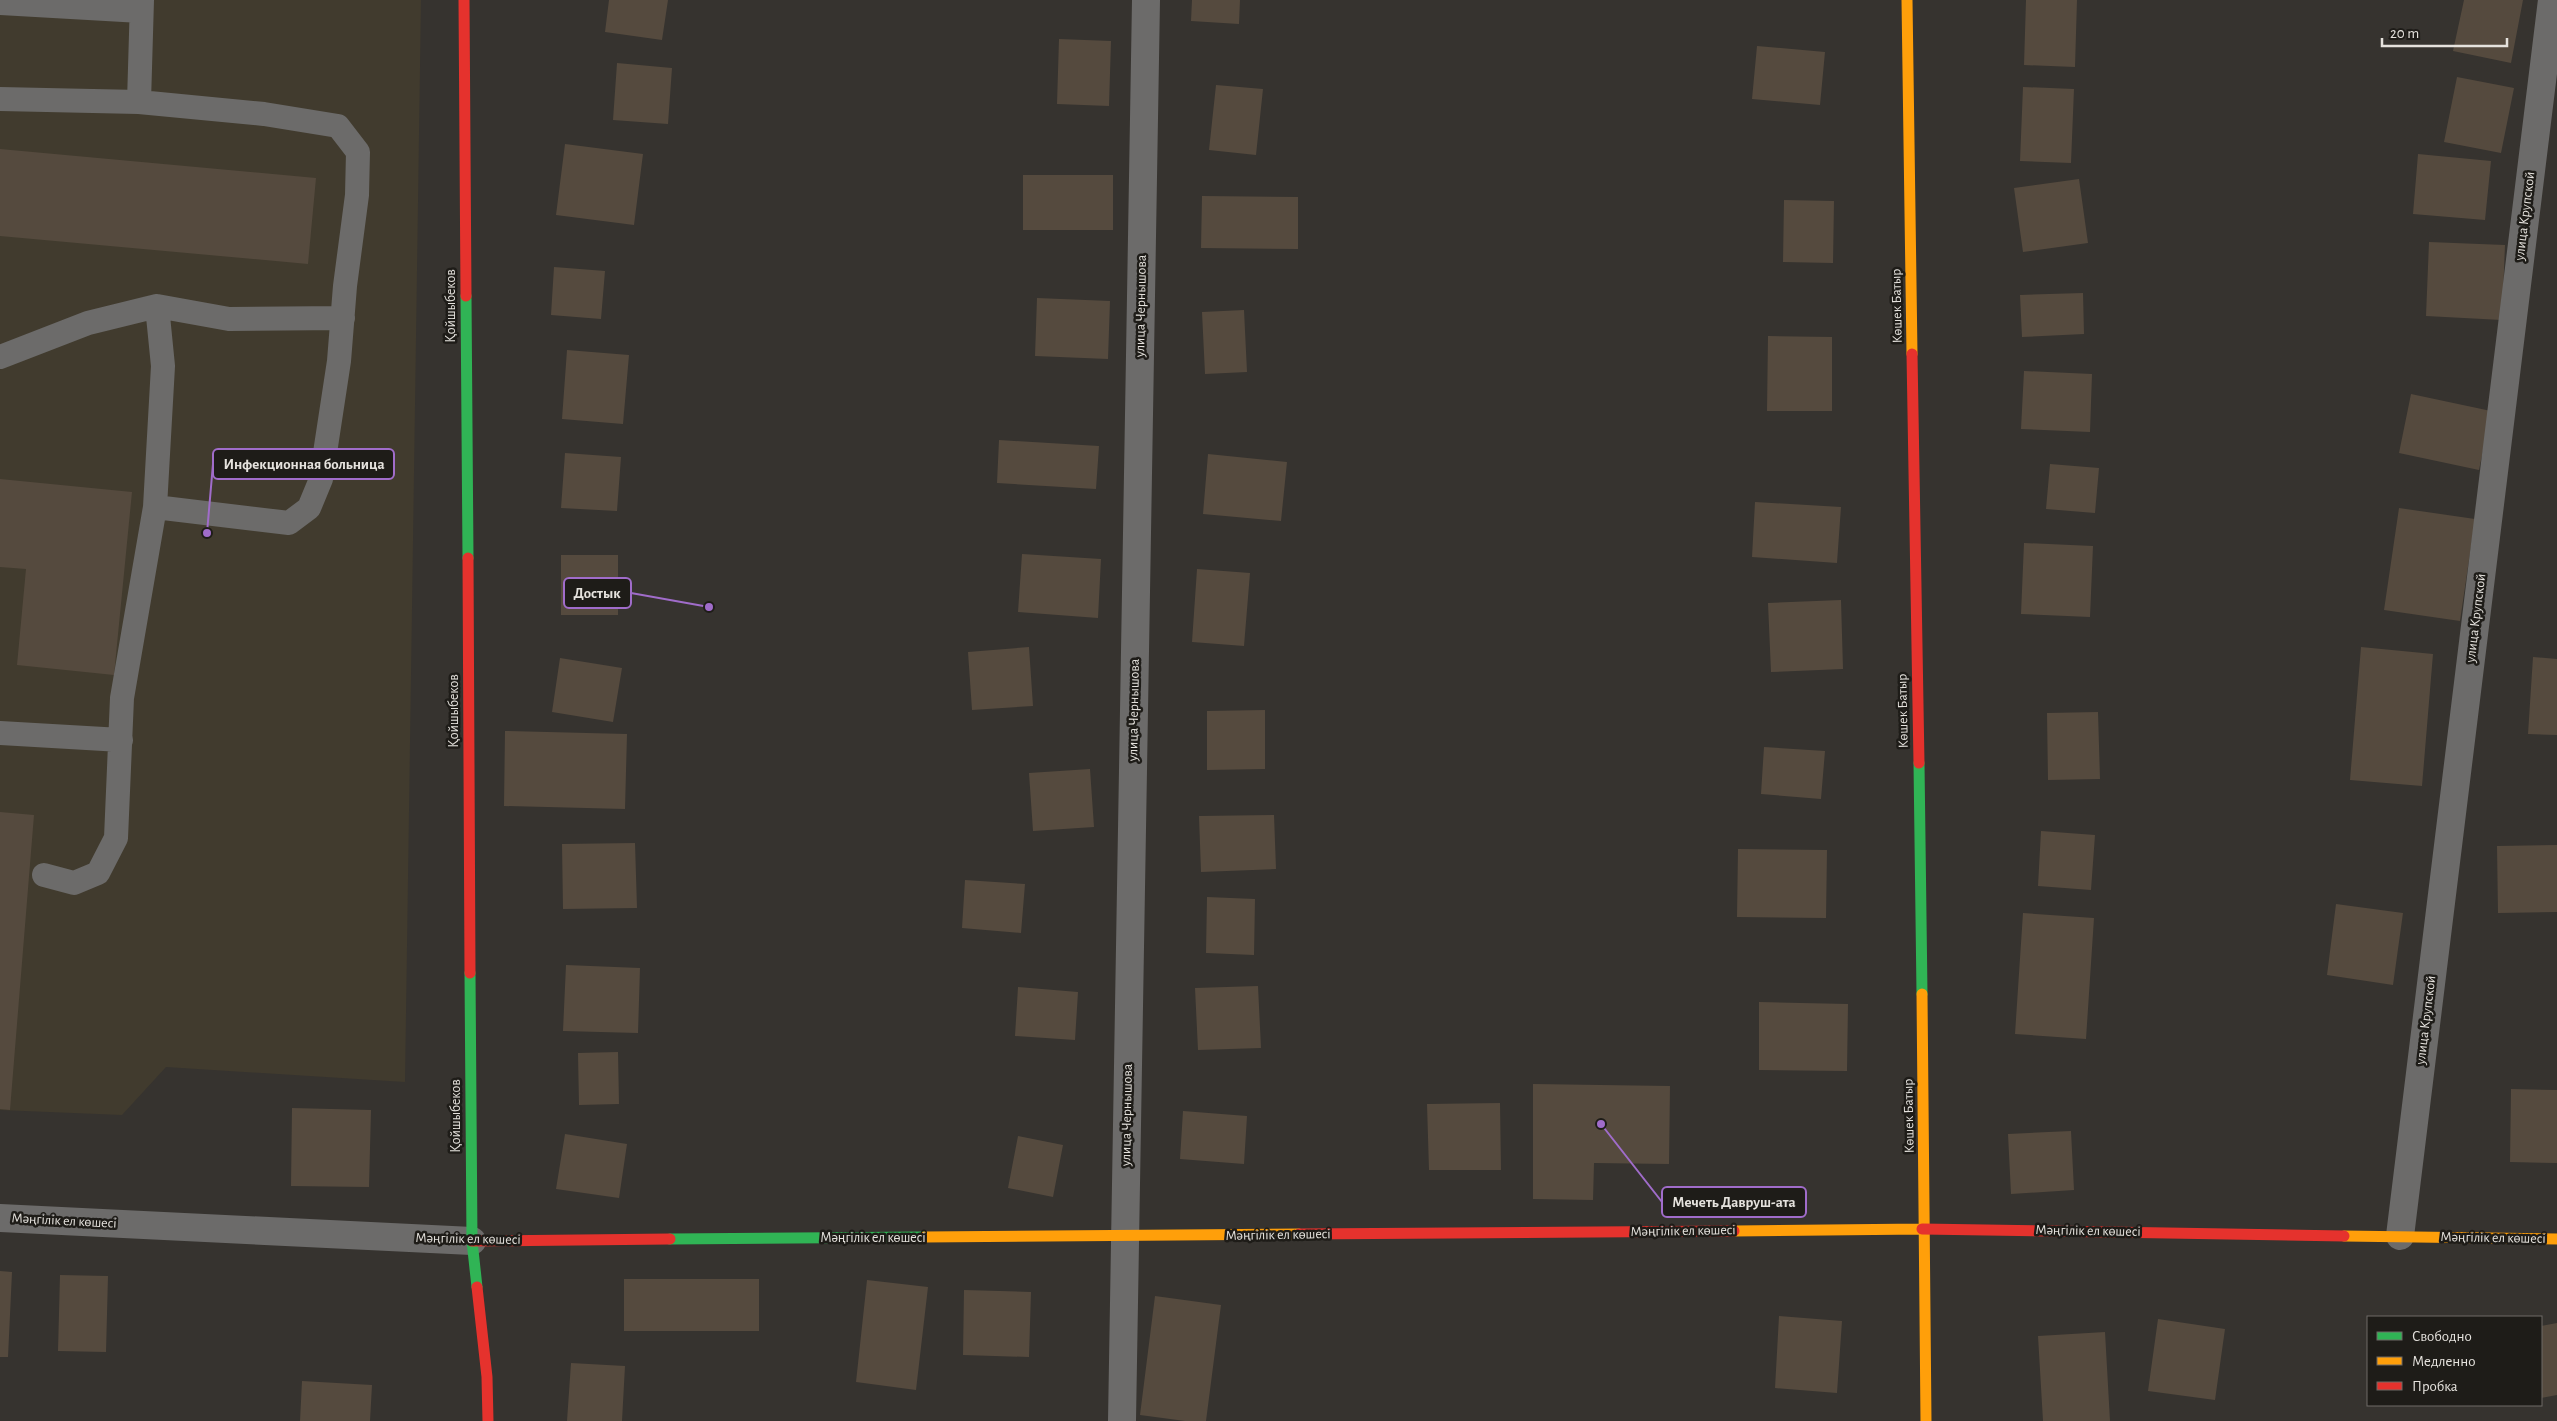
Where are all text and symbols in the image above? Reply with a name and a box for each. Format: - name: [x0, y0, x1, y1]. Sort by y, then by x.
- scale bar: [2382, 15, 2507, 47]
- text: 20 m: [2390, 26, 2419, 41]
- street label: улица Крупской: [2512, 171, 2537, 262]
- street label: улица Чернышова: [1133, 254, 1149, 358]
- street label: Қойшыбеков: [444, 269, 458, 343]
- street label: Көшек Батыр: [1889, 269, 1905, 343]
- callout: Инфекционная больница: [213, 449, 394, 479]
- text: Инфекционная больница: [223, 457, 385, 472]
- street label: улица Крупской: [2463, 573, 2488, 664]
- callout: Достык: [564, 578, 631, 608]
- text: Достык: [573, 586, 621, 601]
- street label: улица Чернышова: [1126, 658, 1142, 762]
- street label: Қойшыбеков: [447, 674, 461, 748]
- street label: Көшек Батыр: [1895, 674, 1911, 748]
- street label: улица Крупской: [2413, 975, 2438, 1066]
- street label: улица Чернышова: [1119, 1063, 1135, 1167]
- street label: Қойшыбеков: [449, 1079, 463, 1153]
- street label: Көшек Батыр: [1901, 1079, 1917, 1153]
- callout: Мечеть Давруш-ата: [1662, 1187, 1806, 1217]
- text: Мечеть Давруш-ата: [1672, 1195, 1796, 1210]
- street label: Мәңгілік ел көшесі: [11, 1211, 117, 1231]
- street label: Мәңгілік ел көшесі: [1630, 1223, 1736, 1239]
- street label: Мәңгілік ел көшесі: [2035, 1223, 2141, 1239]
- street label: Мәңгілік ел көшесі: [1225, 1227, 1331, 1243]
- street label: Мәңгілік ел көшесі: [2440, 1230, 2546, 1246]
- street label: Мәңгілік ел көшесі: [415, 1231, 521, 1247]
- street label: Мәңгілік ел көшесі: [820, 1231, 926, 1245]
- legend: [2367, 1316, 2542, 1406]
- text: Свободно: [2412, 1329, 2472, 1344]
- text: Медленно: [2412, 1354, 2476, 1369]
- text: Пробка: [2412, 1379, 2458, 1394]

